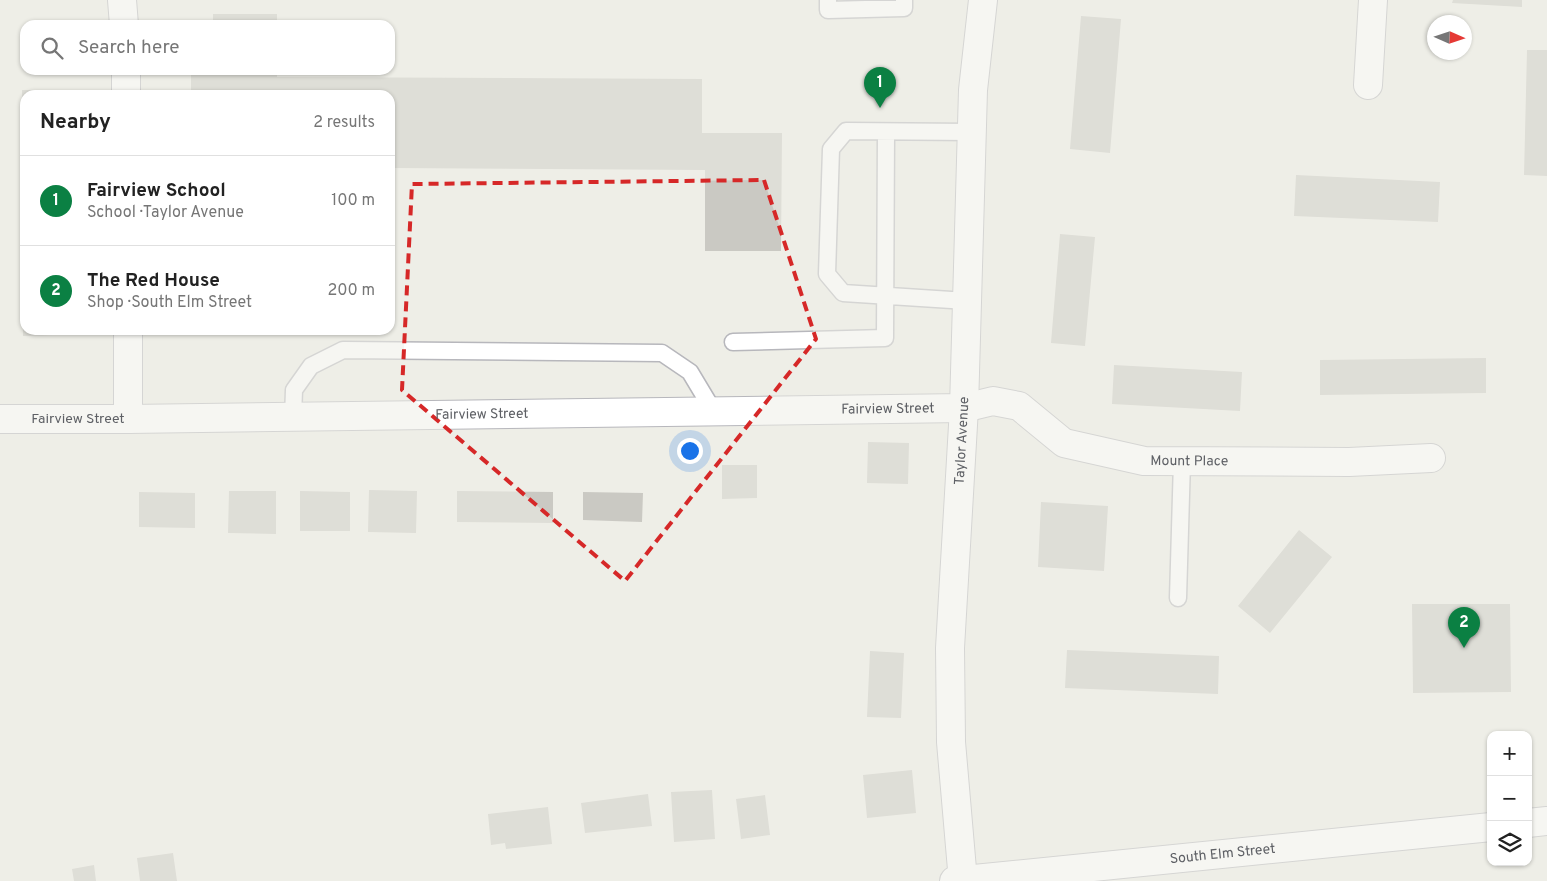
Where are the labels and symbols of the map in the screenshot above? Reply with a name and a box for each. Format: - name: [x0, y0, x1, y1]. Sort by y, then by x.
- north arrow: [1427, 15, 1472, 60]
- pin: 1: [864, 67, 896, 108]
- street label: Taylor Avenue: [951, 396, 973, 486]
- street label: Fairview Street: [841, 400, 935, 418]
- street label: Fairview Street: [435, 405, 529, 423]
- street label: Fairview Street: [31, 411, 125, 428]
- your location: [677, 438, 703, 464]
- street label: Mount Place: [1150, 453, 1228, 470]
- pin: 2: [1448, 607, 1480, 648]
- street label: South Elm Street: [1169, 840, 1276, 868]

